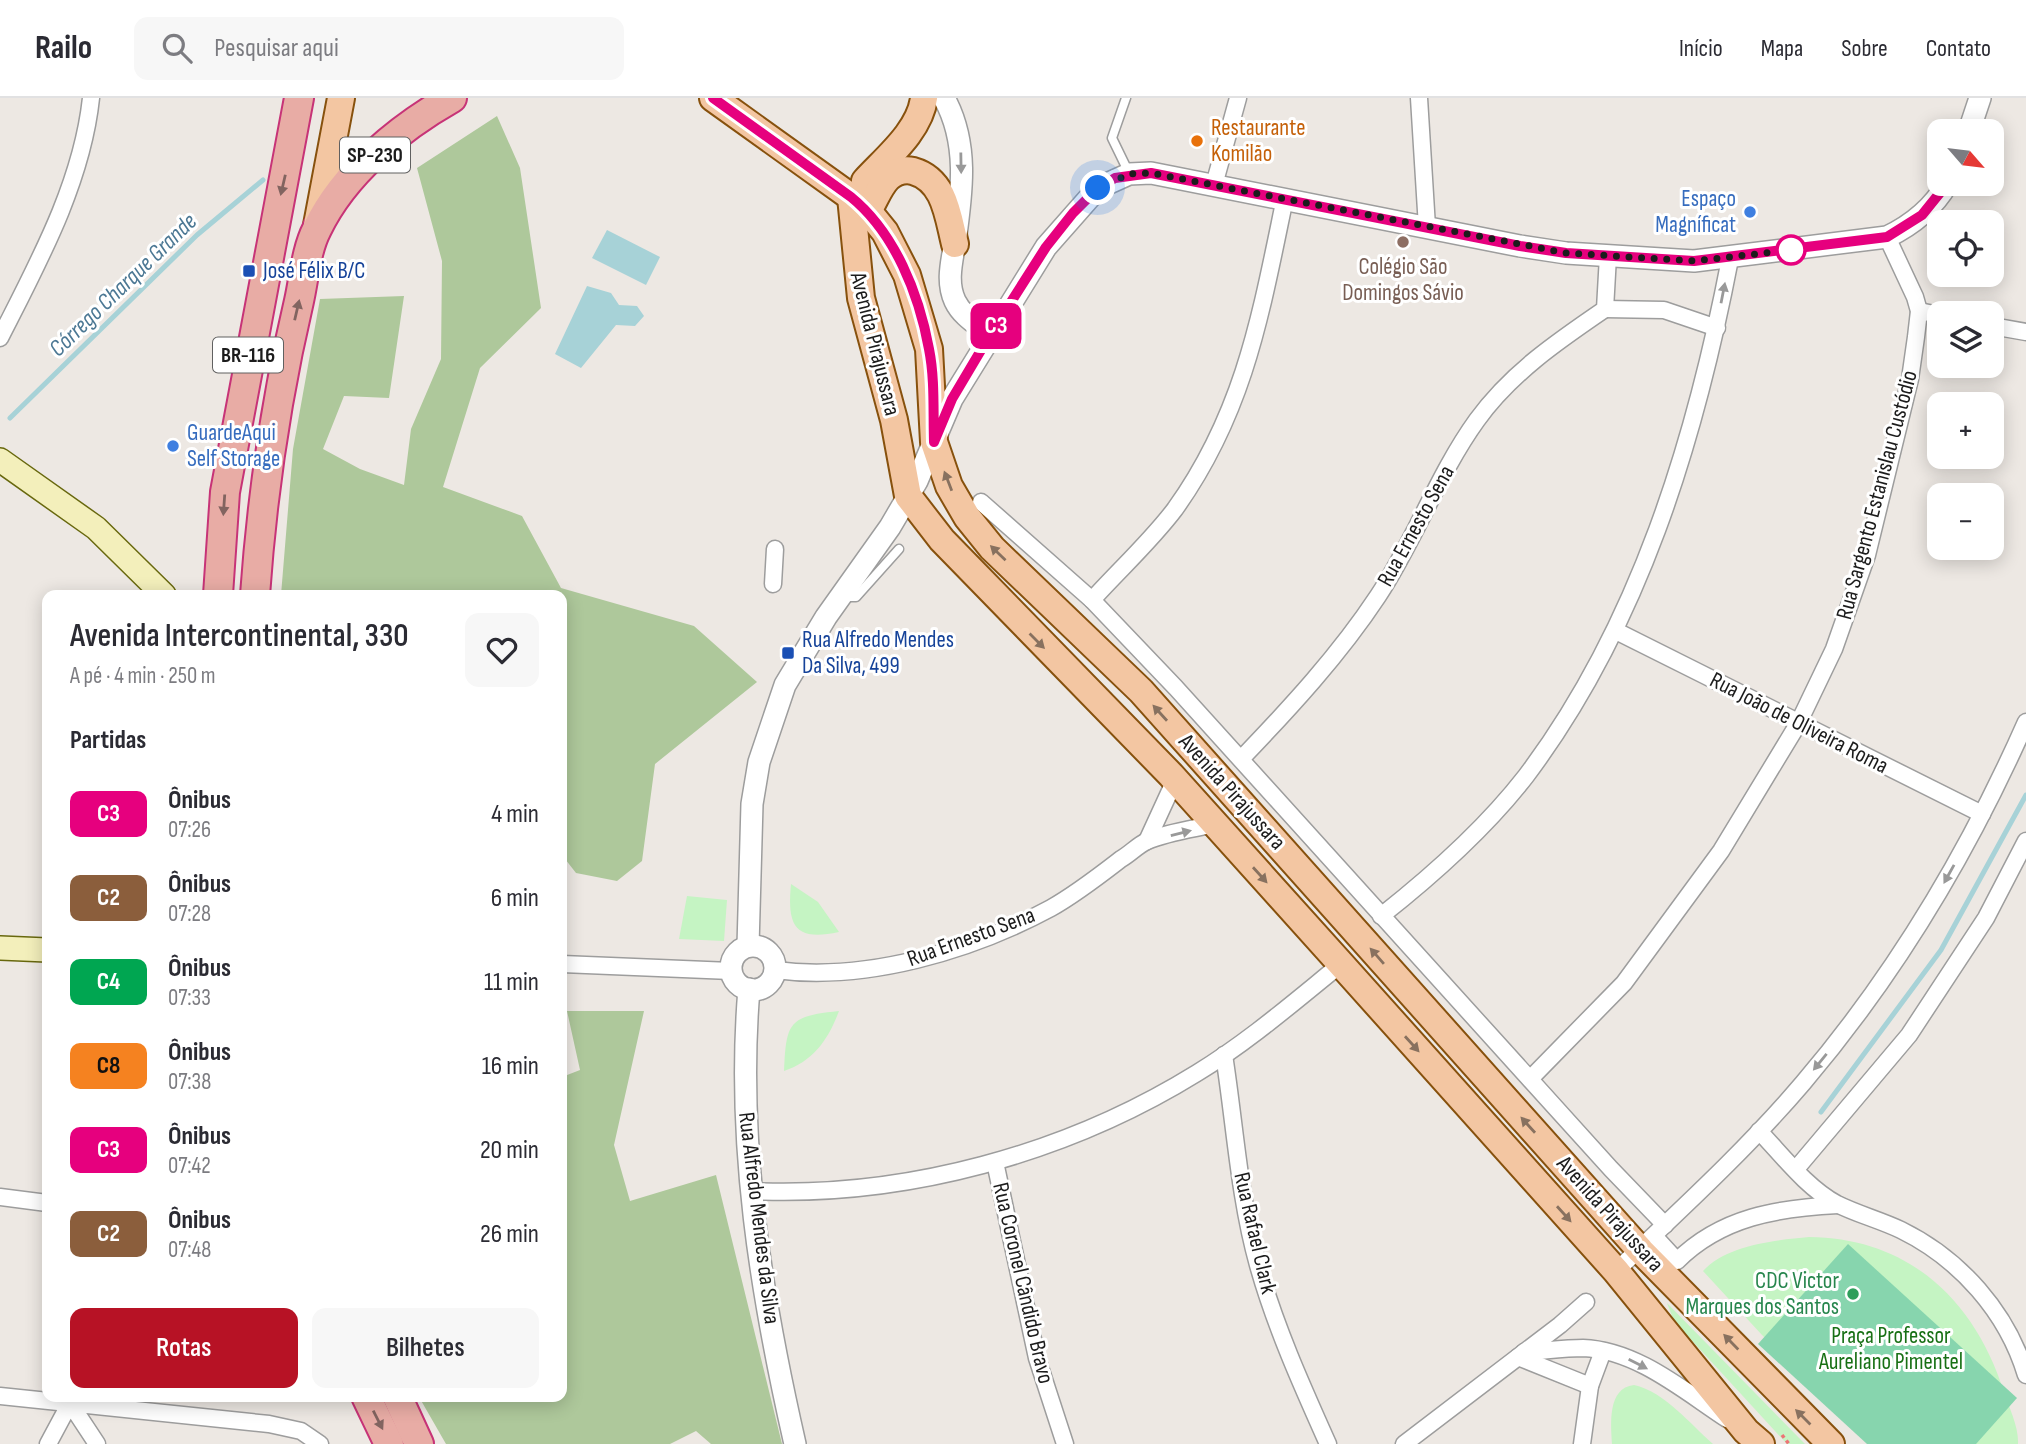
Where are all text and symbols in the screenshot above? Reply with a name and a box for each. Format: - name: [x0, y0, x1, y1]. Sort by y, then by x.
- search box: [134, 17, 624, 80]
- text: Railo: [35, 28, 92, 68]
- icon: search: [158, 29, 196, 67]
- text: Pesquisar aqui: [214, 33, 339, 64]
- text: Início: [1679, 34, 1723, 63]
- text: Mapa: [1761, 34, 1803, 63]
- text: Sobre: [1841, 34, 1888, 63]
- text: Contato: [1926, 34, 1991, 63]
- place label: Restaurante Komilão: [1211, 114, 1305, 168]
- north arrow: [1927, 119, 2004, 196]
- map controls: [1927, 119, 2004, 560]
- marker: Restaurante Komilão: [1189, 133, 1205, 149]
- road number: SP-230: [340, 138, 410, 172]
- one-way arrow: [955, 152, 967, 174]
- your location: [1080, 170, 1115, 205]
- one-way arrow: [277, 174, 288, 196]
- place label: Espaço Magníficat: [1655, 185, 1736, 239]
- marker: Espaço Magníficat: [1742, 204, 1758, 220]
- water label: Córrego Charque Grande: [43, 207, 203, 363]
- button: locate: [1927, 210, 2004, 287]
- marker: Colégio São Domingos Sávio: [1395, 234, 1411, 250]
- unlabelled marker: [1776, 235, 1806, 265]
- place label: Colégio São Domingos Sávio: [1342, 253, 1464, 307]
- place label: José Félix B/C: [262, 257, 365, 285]
- marker: José Félix B/C: [241, 263, 257, 279]
- street label: Avenida Pirajussara: [843, 268, 906, 419]
- one-way arrow: [1718, 282, 1729, 304]
- one-way arrow: [292, 299, 303, 321]
- button: layers: [1927, 301, 2004, 378]
- line badge: C3: [964, 303, 1028, 349]
- text: C3: [984, 311, 1008, 340]
- road number: BR-116: [213, 338, 283, 372]
- street label: Rua Sargento Estanislau Custódio: [1830, 367, 1924, 623]
- button: +: [1927, 392, 2004, 469]
- place label: GuardeAqui Self Storage: [187, 419, 280, 473]
- marker: GuardeAqui Self Storage: [165, 438, 181, 454]
- street label: Rua Ernesto Sena: [1371, 461, 1461, 591]
- one-way arrow: [942, 470, 953, 491]
- button: −: [1927, 483, 2004, 560]
- one-way arrow: [218, 494, 229, 516]
- one-way arrow: [990, 546, 1007, 562]
- button: heart: [465, 613, 539, 687]
- text: Avenida Intercontinental, 330: [70, 616, 409, 656]
- place label: Rua Alfredo Mendes Da Silva, 499: [802, 626, 954, 680]
- one-way arrow: [1029, 632, 1045, 649]
- marker: Rua Alfredo Mendes Da Silva, 499: [780, 645, 796, 661]
- text: A pé · 4 min · 250 m: [70, 662, 216, 690]
- street label: Rua João de Oliveira Roma: [1705, 666, 1893, 780]
- one-way arrow: [1153, 704, 1168, 721]
- text: Partidas: [70, 725, 146, 756]
- street label: Avenida Pirajussara: [1172, 727, 1291, 856]
- text: Ônibus: [168, 785, 231, 816]
- text: C3: [97, 799, 120, 828]
- text: 4 min: [491, 799, 539, 830]
- text: 07:26: [168, 816, 211, 844]
- one-way arrow: [1170, 827, 1192, 838]
- one-way arrow: [1943, 864, 1955, 884]
- one-way arrow: [1252, 866, 1268, 883]
- text: Ônibus: [168, 869, 231, 900]
- text: C2: [97, 883, 120, 912]
- text: 6 min: [491, 883, 539, 914]
- text: 07:28: [168, 900, 211, 928]
- street label: Rua Ernesto Sena: [903, 901, 1039, 973]
- one-way arrow: [1370, 947, 1385, 964]
- text: Ônibus: [168, 953, 231, 984]
- text: C4: [97, 967, 120, 996]
- text: 11 min: [484, 967, 539, 998]
- text: 07:33: [168, 984, 211, 1012]
- one-way arrow: [1404, 1035, 1420, 1053]
- text: Ônibus: [168, 1037, 231, 1068]
- text: C8: [97, 1051, 120, 1080]
- text: 16 min: [482, 1051, 539, 1082]
- one-way arrow: [1813, 1052, 1828, 1070]
- text: 07:38: [168, 1068, 211, 1096]
- street label: Rua Alfredo Mendes da Silva: [732, 1110, 786, 1326]
- one-way arrow: [1521, 1117, 1537, 1134]
- text: Ônibus: [168, 1121, 231, 1152]
- text: C3: [97, 1135, 120, 1164]
- text: 20 min: [480, 1135, 539, 1166]
- street label: Avenida Pirajussara: [1550, 1149, 1669, 1278]
- text: 07:42: [168, 1152, 211, 1180]
- street label: Rua Rafael Clark: [1227, 1169, 1283, 1297]
- street label: Rua Coronel Cândido Bravo: [986, 1180, 1060, 1386]
- text: Ônibus: [168, 1205, 231, 1236]
- one-way arrow: [1556, 1205, 1571, 1222]
- text: C2: [97, 1219, 120, 1248]
- text: 26 min: [480, 1219, 539, 1250]
- text: 07:48: [168, 1236, 211, 1264]
- place label: CDC Victor Marques dos Santos: [1686, 1267, 1839, 1321]
- marker: CDC Victor Marques dos Santos: [1845, 1286, 1861, 1302]
- button: Rotas: [70, 1308, 298, 1388]
- button: Bilhetes: [312, 1308, 539, 1388]
- park label: Praça Professor Aureliano Pimentel: [1818, 1322, 1963, 1376]
- one-way arrow: [1723, 1334, 1739, 1351]
- one-way arrow: [1628, 1359, 1648, 1370]
- one-way arrow: [1795, 1408, 1812, 1425]
- one-way arrow: [372, 1410, 384, 1430]

